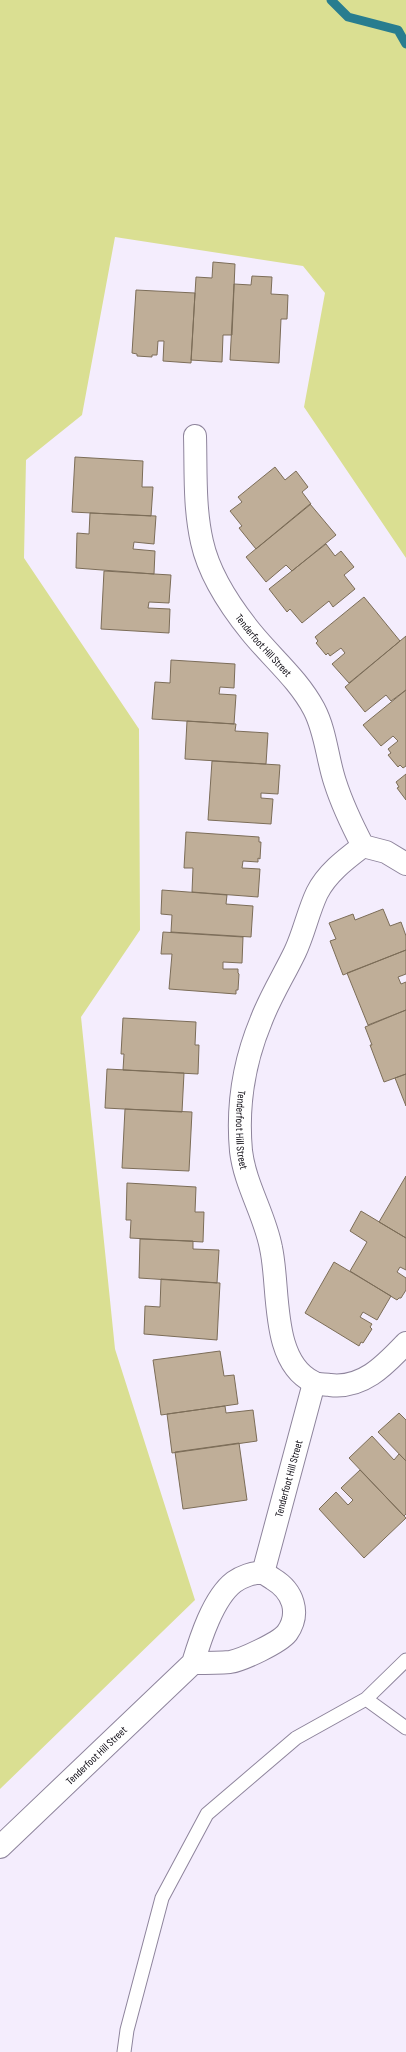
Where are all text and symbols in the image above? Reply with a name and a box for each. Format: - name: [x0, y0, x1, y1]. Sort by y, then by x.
- street label: Tenderfoot Hill Street: [233, 611, 295, 680]
- street label: Tenderfoot Hill Street: [233, 1090, 251, 1171]
- street label: Tenderfoot Hill Street: [272, 1438, 305, 1518]
- street label: Tenderfoot Hill Street: [63, 1723, 130, 1787]

